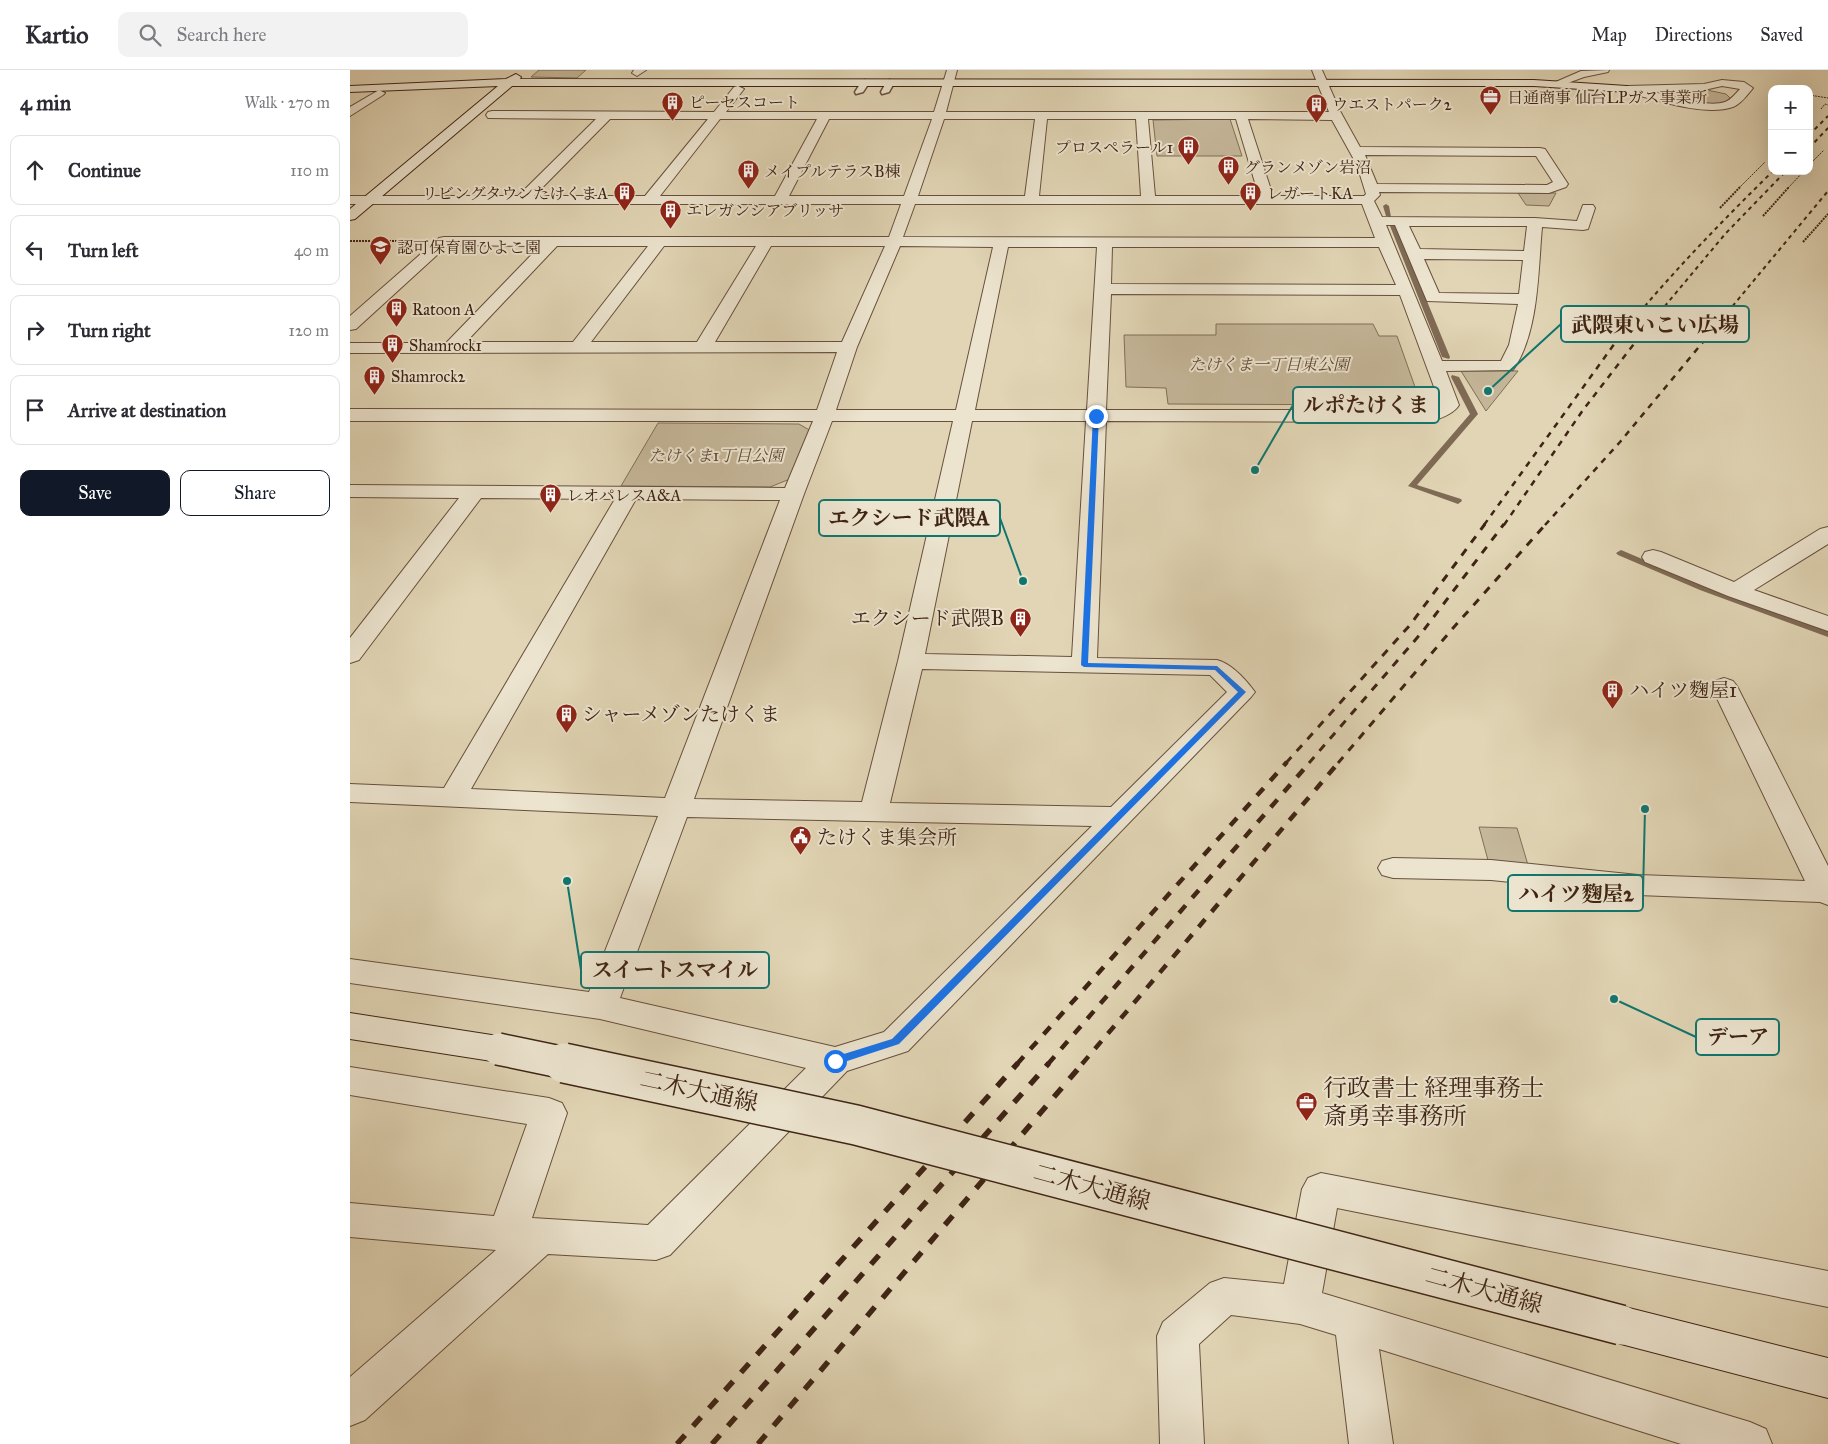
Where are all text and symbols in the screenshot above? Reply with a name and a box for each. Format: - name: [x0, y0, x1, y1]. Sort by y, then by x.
- search box: [118, 12, 468, 57]
- text: Kartio: [25, 20, 88, 50]
- icon: search: [136, 21, 164, 49]
- text: Search here: [176, 23, 266, 46]
- text: Map: [1591, 24, 1627, 46]
- text: Directions: [1655, 24, 1732, 46]
- text: Saved: [1760, 24, 1803, 46]
- office icon: 日通商事 仙台LPガス事業所: [1479, 85, 1503, 116]
- map controls: [1768, 85, 1813, 175]
- button: +: [1768, 85, 1813, 130]
- place label: 日通商事 仙台LPガス事業所: [1507, 88, 1707, 107]
- text: 4 min: [20, 90, 71, 116]
- building icon: ピーセスコート: [661, 90, 685, 121]
- building icon: ウエストパーク2: [1304, 92, 1328, 123]
- text: Walk · 270 m: [244, 93, 330, 112]
- place label: ピーセスコート: [689, 93, 800, 112]
- place label: ウエストパーク2: [1332, 95, 1452, 114]
- button: −: [1768, 130, 1813, 175]
- building icon: プロスペラール1: [1177, 135, 1201, 166]
- place label: プロスペラール1: [1055, 138, 1173, 157]
- building icon: グランメゾン岩沼: [1216, 155, 1240, 186]
- icon: ahead: [21, 156, 49, 184]
- place label: グランメゾン岩沼: [1244, 158, 1371, 177]
- text: Continue: [68, 159, 141, 182]
- building icon: メイプルテラスB棟: [736, 159, 760, 190]
- text: 110 m: [290, 161, 329, 180]
- place label: メイプルテラスB棟: [764, 162, 901, 181]
- building icon: リビングタウンたけくまA: [612, 181, 636, 212]
- building icon: レガートKA: [1239, 181, 1263, 212]
- place label: リビングタウンたけくまA: [422, 184, 608, 203]
- place label: レガートKA: [1267, 184, 1353, 203]
- building icon: エレガンシアブリッサ: [658, 198, 682, 229]
- place label: エレガンシアブリッサ: [686, 201, 844, 220]
- school or university icon: 認可保育園ひよこ園: [369, 235, 393, 266]
- icon: left: [21, 236, 49, 264]
- place label: 認可保育園ひよこ園: [397, 238, 541, 257]
- text: Turn left: [68, 239, 138, 262]
- text: 40 m: [294, 241, 329, 260]
- building icon: Ratoon A: [384, 297, 408, 328]
- place label: Ratoon A: [412, 300, 475, 319]
- callout: 武隈東いこい広場: [1561, 306, 1749, 342]
- text: 武隈東いこい広場: [1571, 312, 1739, 338]
- icon: right: [21, 316, 49, 344]
- text: Turn right: [68, 319, 151, 342]
- text: 120 m: [289, 321, 329, 340]
- building icon: Shamrock1: [381, 333, 405, 364]
- place label: Shamrock1: [409, 336, 482, 355]
- park label: たけくま一丁目東公園: [1189, 355, 1352, 374]
- building icon: Shamrock2: [363, 364, 387, 395]
- place label: Shamrock2: [391, 367, 466, 386]
- callout: ルポたけくま: [1293, 387, 1439, 423]
- text: ルポたけくま: [1303, 392, 1429, 418]
- icon: arrive: [21, 396, 49, 424]
- text: Arrive at destination: [68, 399, 226, 422]
- route end: [1085, 405, 1108, 428]
- park label: たけくま1丁目公園: [649, 446, 786, 465]
- button: Save: [20, 470, 170, 516]
- button: Share: [180, 470, 330, 516]
- building icon: レオパレスA&A: [539, 483, 563, 514]
- place label: レオパレスA&A: [567, 486, 682, 505]
- callout: エクシード武隈A: [819, 500, 1000, 536]
- text: エクシード武隈A: [828, 505, 990, 531]
- place label: エクシード武隈B: [851, 606, 1004, 630]
- building icon: エクシード武隈B: [1008, 606, 1032, 637]
- building icon: ハイツ麴屋1: [1601, 678, 1625, 709]
- place label: ハイツ麴屋1: [1629, 678, 1737, 702]
- building icon: シャーメゾンたけくま: [554, 702, 578, 733]
- place label: シャーメゾンたけくま: [582, 702, 780, 726]
- public building icon: たけくま集会所: [789, 825, 813, 856]
- place label: たけくま集会所: [817, 825, 957, 849]
- callout: ハイツ麴屋2: [1508, 875, 1643, 911]
- text: ハイツ麴屋2: [1518, 881, 1634, 907]
- callout: スイートスマイル: [581, 952, 769, 988]
- text: スイートスマイル: [592, 957, 758, 983]
- callout: デーア: [1696, 1019, 1779, 1055]
- text: デーア: [1707, 1024, 1769, 1050]
- route start: [824, 1050, 847, 1073]
- street label: 二木大通線: [637, 1064, 761, 1118]
- place label: 行政書士 経理事務士 斎勇幸事務所: [1323, 1073, 1544, 1131]
- office icon: 行政書士 経理事務士 斎勇幸事務所: [1295, 1090, 1319, 1121]
- street label: 二木大通線: [1030, 1157, 1154, 1217]
- street label: 二木大通線: [1422, 1260, 1546, 1320]

